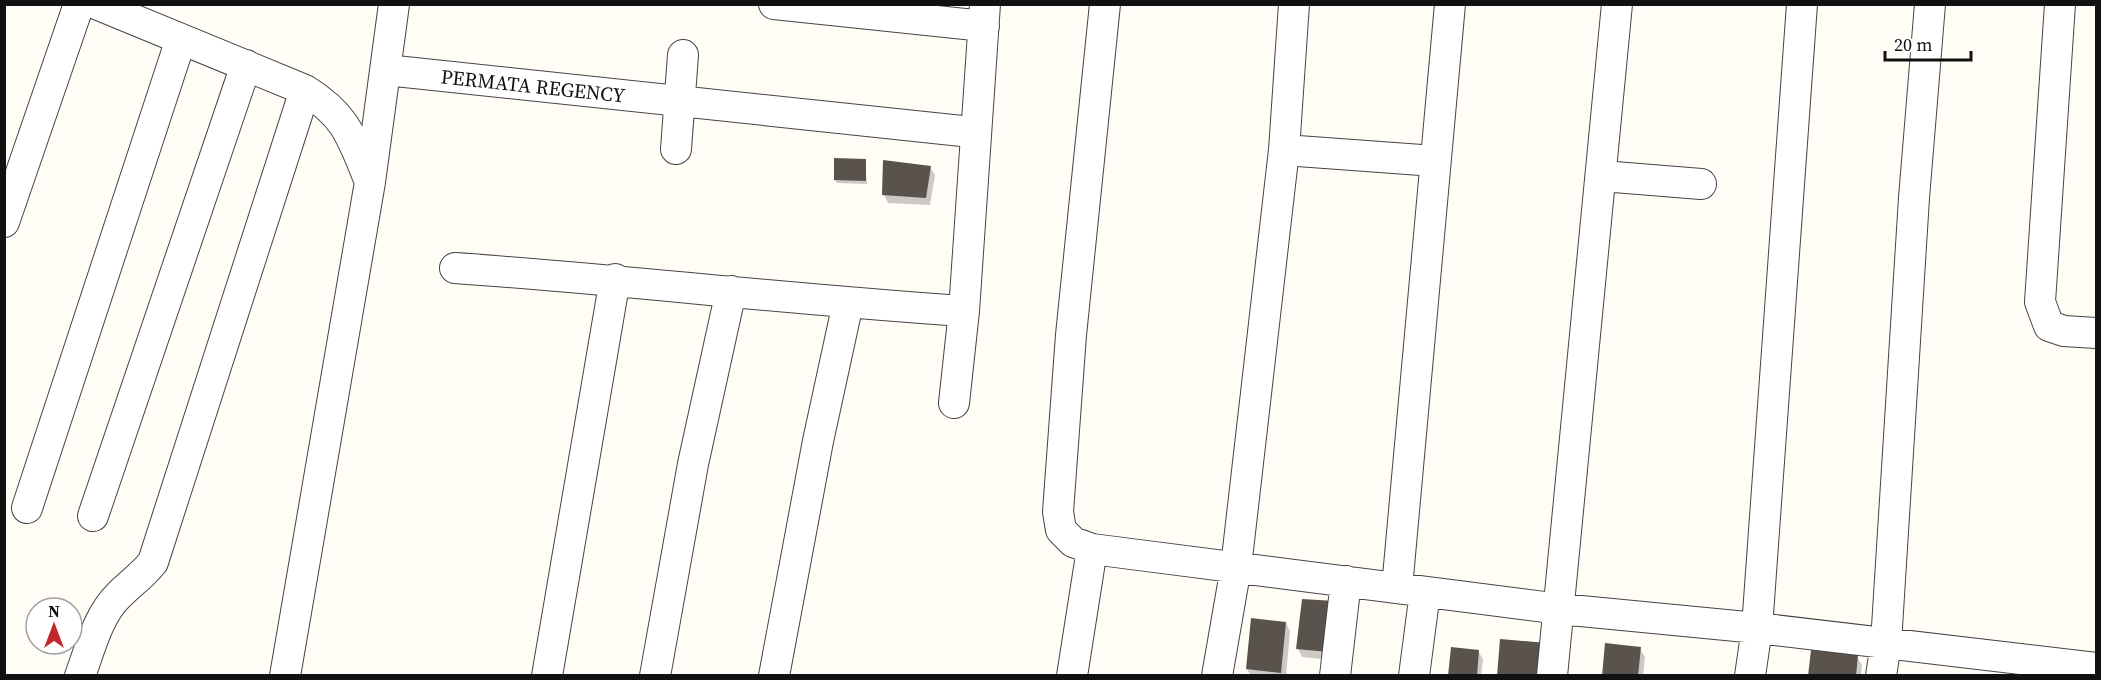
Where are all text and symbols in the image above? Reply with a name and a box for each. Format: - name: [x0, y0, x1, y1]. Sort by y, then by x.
- scale bar: [1885, 24, 1970, 62]
- text: 20 m: [1894, 32, 1932, 57]
- street label: PERMATA REGENCY: [439, 62, 627, 110]
- north arrow: [24, 596, 84, 656]
- text: N: [48, 600, 60, 622]

